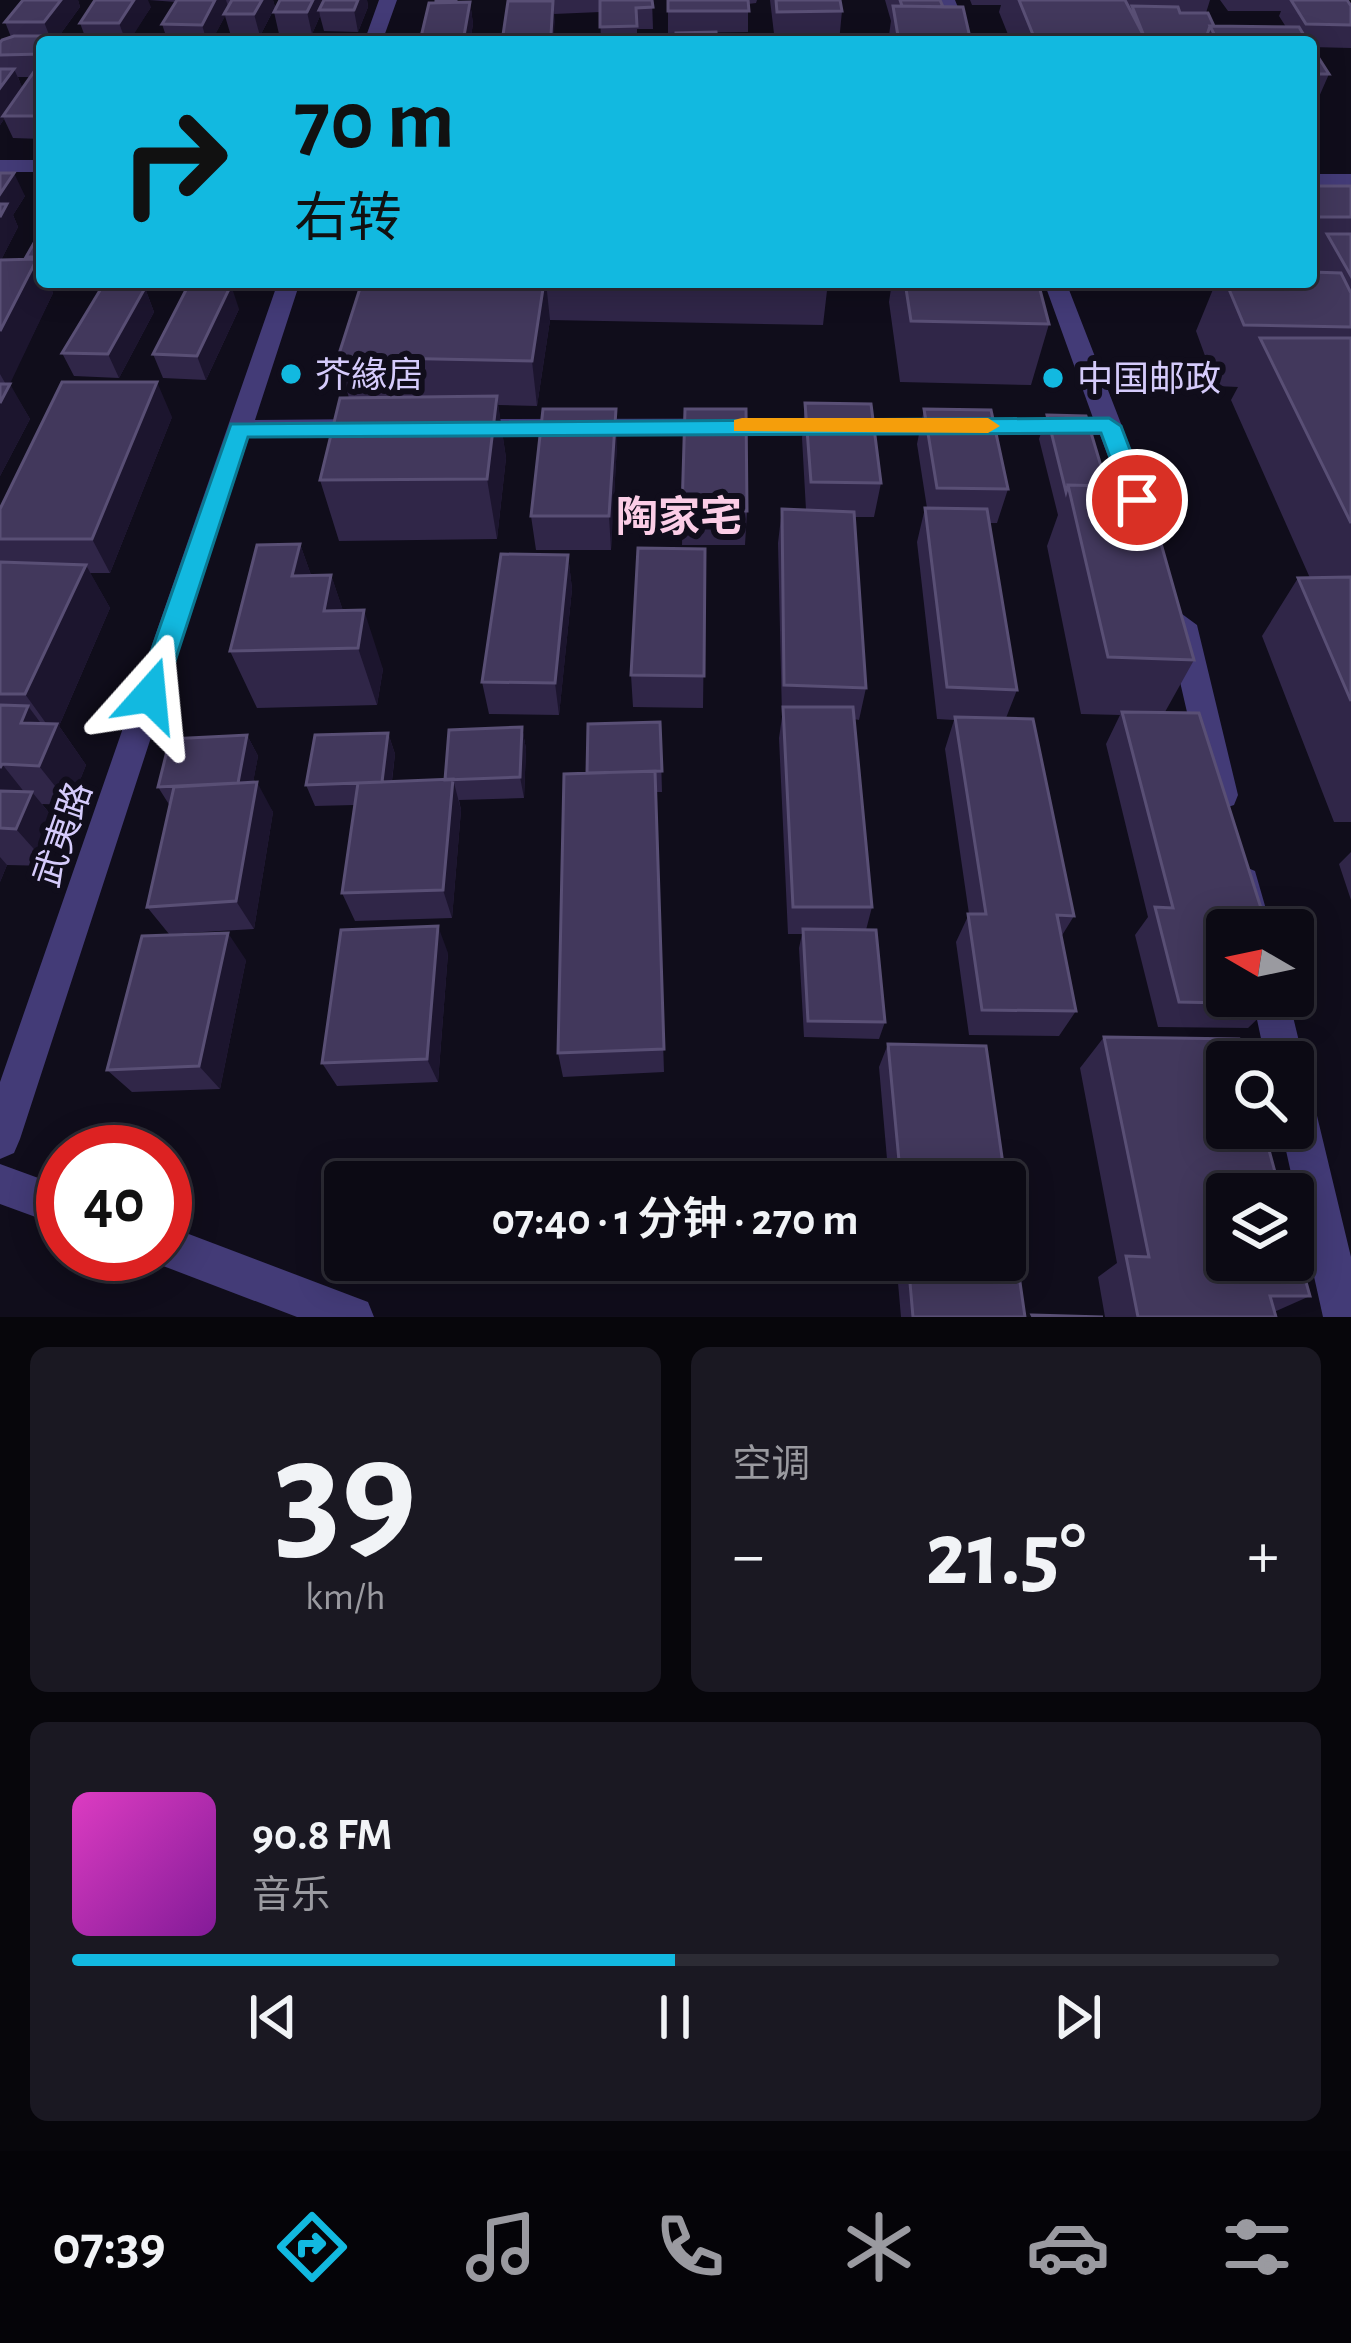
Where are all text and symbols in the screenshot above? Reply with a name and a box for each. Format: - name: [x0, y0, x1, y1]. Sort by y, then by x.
- text: 70 m: [294, 80, 455, 164]
- icon: right: [96, 84, 252, 240]
- text: 右转: [294, 193, 402, 247]
- place label: 芥緣扂: [315, 356, 423, 394]
- place label: 中国邮政: [1077, 360, 1221, 398]
- marker: 芥緣扂: [278, 361, 304, 387]
- marker: 中国邮政: [1040, 365, 1066, 391]
- pin: [1086, 449, 1188, 551]
- icon: arrive: [1104, 467, 1170, 533]
- district label: 陶家宅: [616, 494, 742, 539]
- position arrow: [87, 632, 213, 758]
- street label: 武夷路: [27, 777, 98, 892]
- north arrow: [1206, 909, 1314, 1017]
- map controls: [1206, 909, 1314, 1281]
- button: search: [1206, 1041, 1314, 1149]
- speed limit sign: 40: [36, 1125, 192, 1281]
- button: layers: [1206, 1173, 1314, 1281]
- text: 07:40 · 1 分钟 · 270 m: [491, 1198, 859, 1243]
- text: 39: [274, 1418, 417, 1574]
- text: 空调: [733, 1446, 811, 1485]
- text: 21.5°: [925, 1511, 1086, 1601]
- text: −: [733, 1523, 764, 1589]
- text: +: [1247, 1523, 1279, 1589]
- text: km/h: [305, 1578, 385, 1617]
- text: 90.8 FM: [252, 1813, 392, 1858]
- text: 音乐: [252, 1877, 330, 1916]
- icon: previous: [240, 1984, 306, 2050]
- icon: pause: [642, 1984, 708, 2050]
- icon: next: [1045, 1984, 1111, 2050]
- icon: directions: [270, 2205, 354, 2289]
- icon: music: [459, 2205, 543, 2289]
- icon: phone: [648, 2205, 732, 2289]
- icon: climate: [837, 2205, 921, 2289]
- icon: car: [1026, 2205, 1110, 2289]
- icon: filters: [1215, 2205, 1299, 2289]
- text: 07:39: [52, 2220, 166, 2274]

